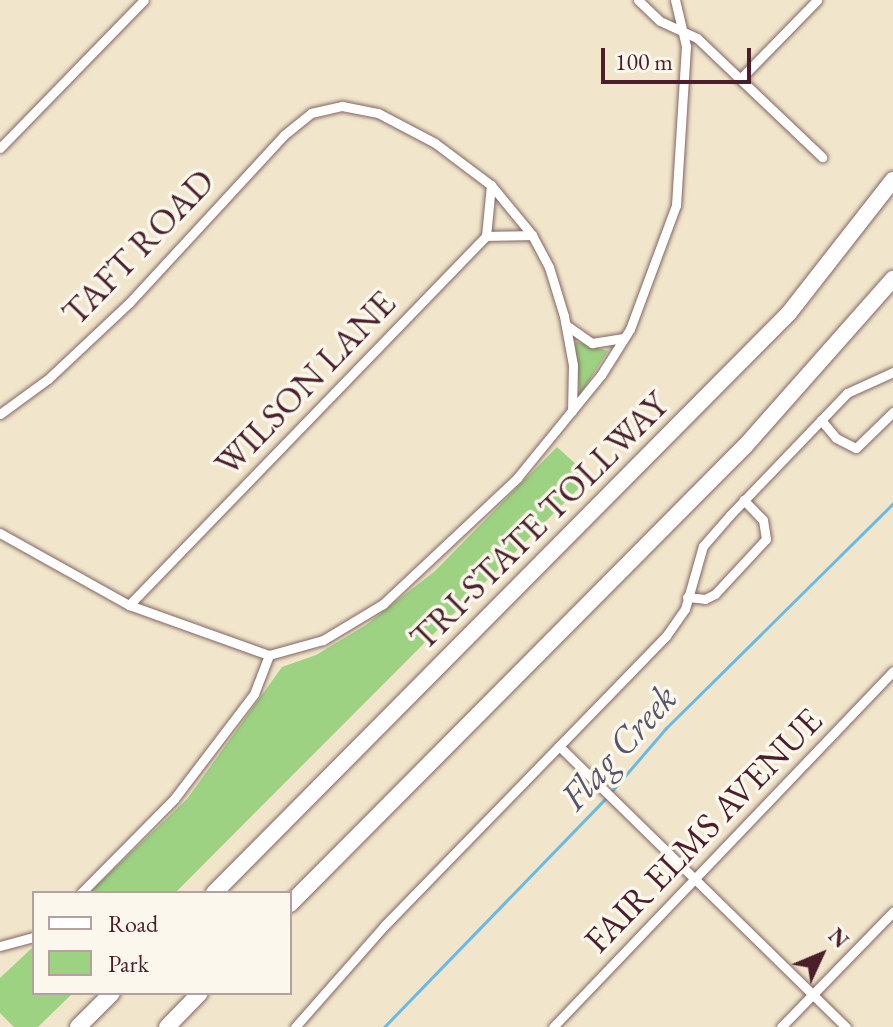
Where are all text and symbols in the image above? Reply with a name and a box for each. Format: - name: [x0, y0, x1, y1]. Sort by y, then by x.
- scale bar: [605, 32, 755, 82]
- text: 100 m: [615, 46, 673, 77]
- street label: TAFT ROAD: [53, 160, 223, 334]
- street label: WILSON LANE: [206, 281, 404, 485]
- street label: TRI-STATE TOLLWAY: [401, 383, 677, 659]
- water label: Flag Creek: [550, 675, 686, 819]
- street label: FAIR ELMS AVENUE: [575, 699, 831, 961]
- legend: [32, 891, 292, 995]
- text: Road: [108, 908, 158, 939]
- north arrow: [781, 915, 861, 995]
- text: N: [822, 922, 855, 954]
- text: Park: [108, 948, 149, 979]

